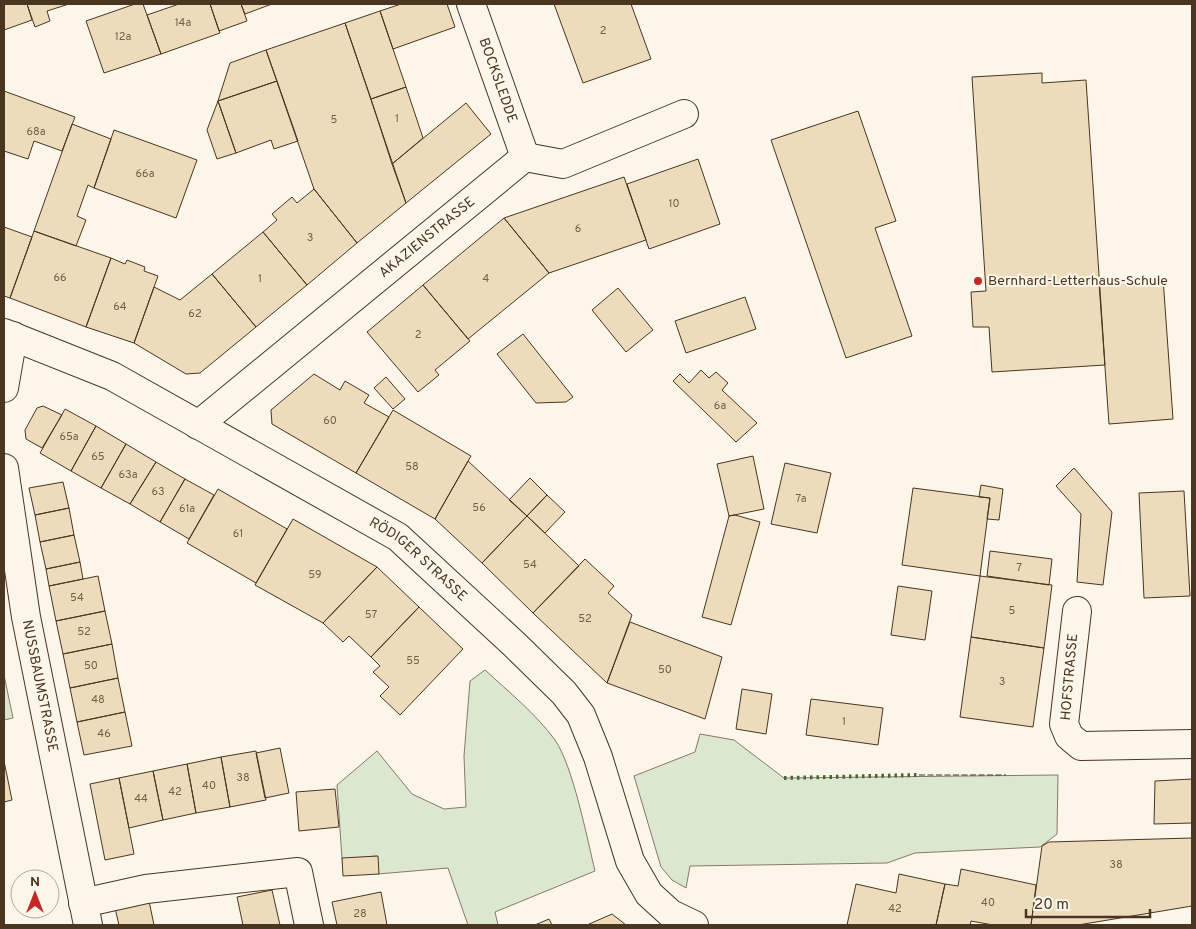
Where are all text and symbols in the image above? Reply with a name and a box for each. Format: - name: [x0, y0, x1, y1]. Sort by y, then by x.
- house number: 14a: [175, 16, 191, 30]
- house number: 2: [600, 24, 606, 38]
- house number: 12a: [115, 30, 132, 44]
- street label: BOCKSLEDDE: [475, 36, 521, 125]
- house number: 1: [395, 112, 399, 126]
- house number: 5: [331, 113, 338, 127]
- house number: 68a: [26, 125, 46, 139]
- house number: 66a: [136, 167, 155, 181]
- street label: AKAZIENSTRASSE: [376, 193, 478, 282]
- house number: 10: [668, 197, 680, 211]
- house number: 6: [575, 222, 581, 236]
- house number: 3: [307, 231, 313, 245]
- house number: 66: [53, 271, 67, 285]
- house number: 1: [258, 272, 262, 286]
- house number: 4: [483, 272, 490, 286]
- place label: Bernhard-Letterhaus-Schule: [988, 273, 1168, 290]
- marker: Bernhard-Letterhaus-Schule: [972, 275, 984, 287]
- house number: 64: [113, 300, 127, 314]
- house number: 62: [188, 307, 202, 321]
- house number: 2: [415, 328, 421, 342]
- house number: 6a: [714, 399, 726, 413]
- house number: 60: [323, 414, 337, 428]
- house number: 65a: [59, 430, 79, 444]
- house number: 65: [91, 450, 105, 464]
- house number: 58: [405, 460, 419, 474]
- house number: 63a: [118, 468, 138, 482]
- house number: 63: [151, 485, 165, 499]
- house number: 7a: [795, 492, 807, 506]
- house number: 56: [472, 501, 486, 515]
- house number: 61a: [179, 502, 195, 516]
- street label: RÖDIGER STRASSE: [366, 514, 471, 605]
- house number: 61: [233, 527, 243, 541]
- house number: 54: [523, 558, 537, 572]
- house number: 7: [1016, 561, 1022, 575]
- house number: 59: [308, 568, 322, 582]
- house number: 54: [70, 591, 84, 605]
- house number: 5: [1009, 604, 1016, 618]
- house number: 57: [365, 608, 377, 622]
- house number: 52: [578, 612, 592, 626]
- street label: NUSSBAUMSTRASSE: [18, 618, 62, 754]
- house number: 52: [77, 625, 91, 639]
- street label: HOFSTRASSE: [1058, 633, 1082, 721]
- house number: 55: [406, 654, 420, 668]
- house number: 50: [84, 659, 98, 673]
- house number: 50: [658, 663, 672, 677]
- house number: 3: [999, 675, 1005, 689]
- house number: 48: [91, 693, 105, 707]
- house number: 1: [842, 715, 846, 729]
- house number: 46: [97, 727, 111, 741]
- house number: 38: [236, 771, 250, 785]
- house number: 40: [202, 779, 216, 793]
- house number: 42: [168, 785, 182, 799]
- house number: 44: [134, 792, 148, 806]
- house number: 38: [1109, 858, 1123, 872]
- north arrow: [10, 869, 60, 919]
- text: N: [30, 874, 40, 891]
- scale bar: [1026, 886, 1150, 918]
- house number: 40: [981, 896, 995, 910]
- text: 20 m: [1034, 896, 1069, 915]
- house number: 42: [888, 902, 902, 916]
- house number: 28: [353, 907, 367, 921]

